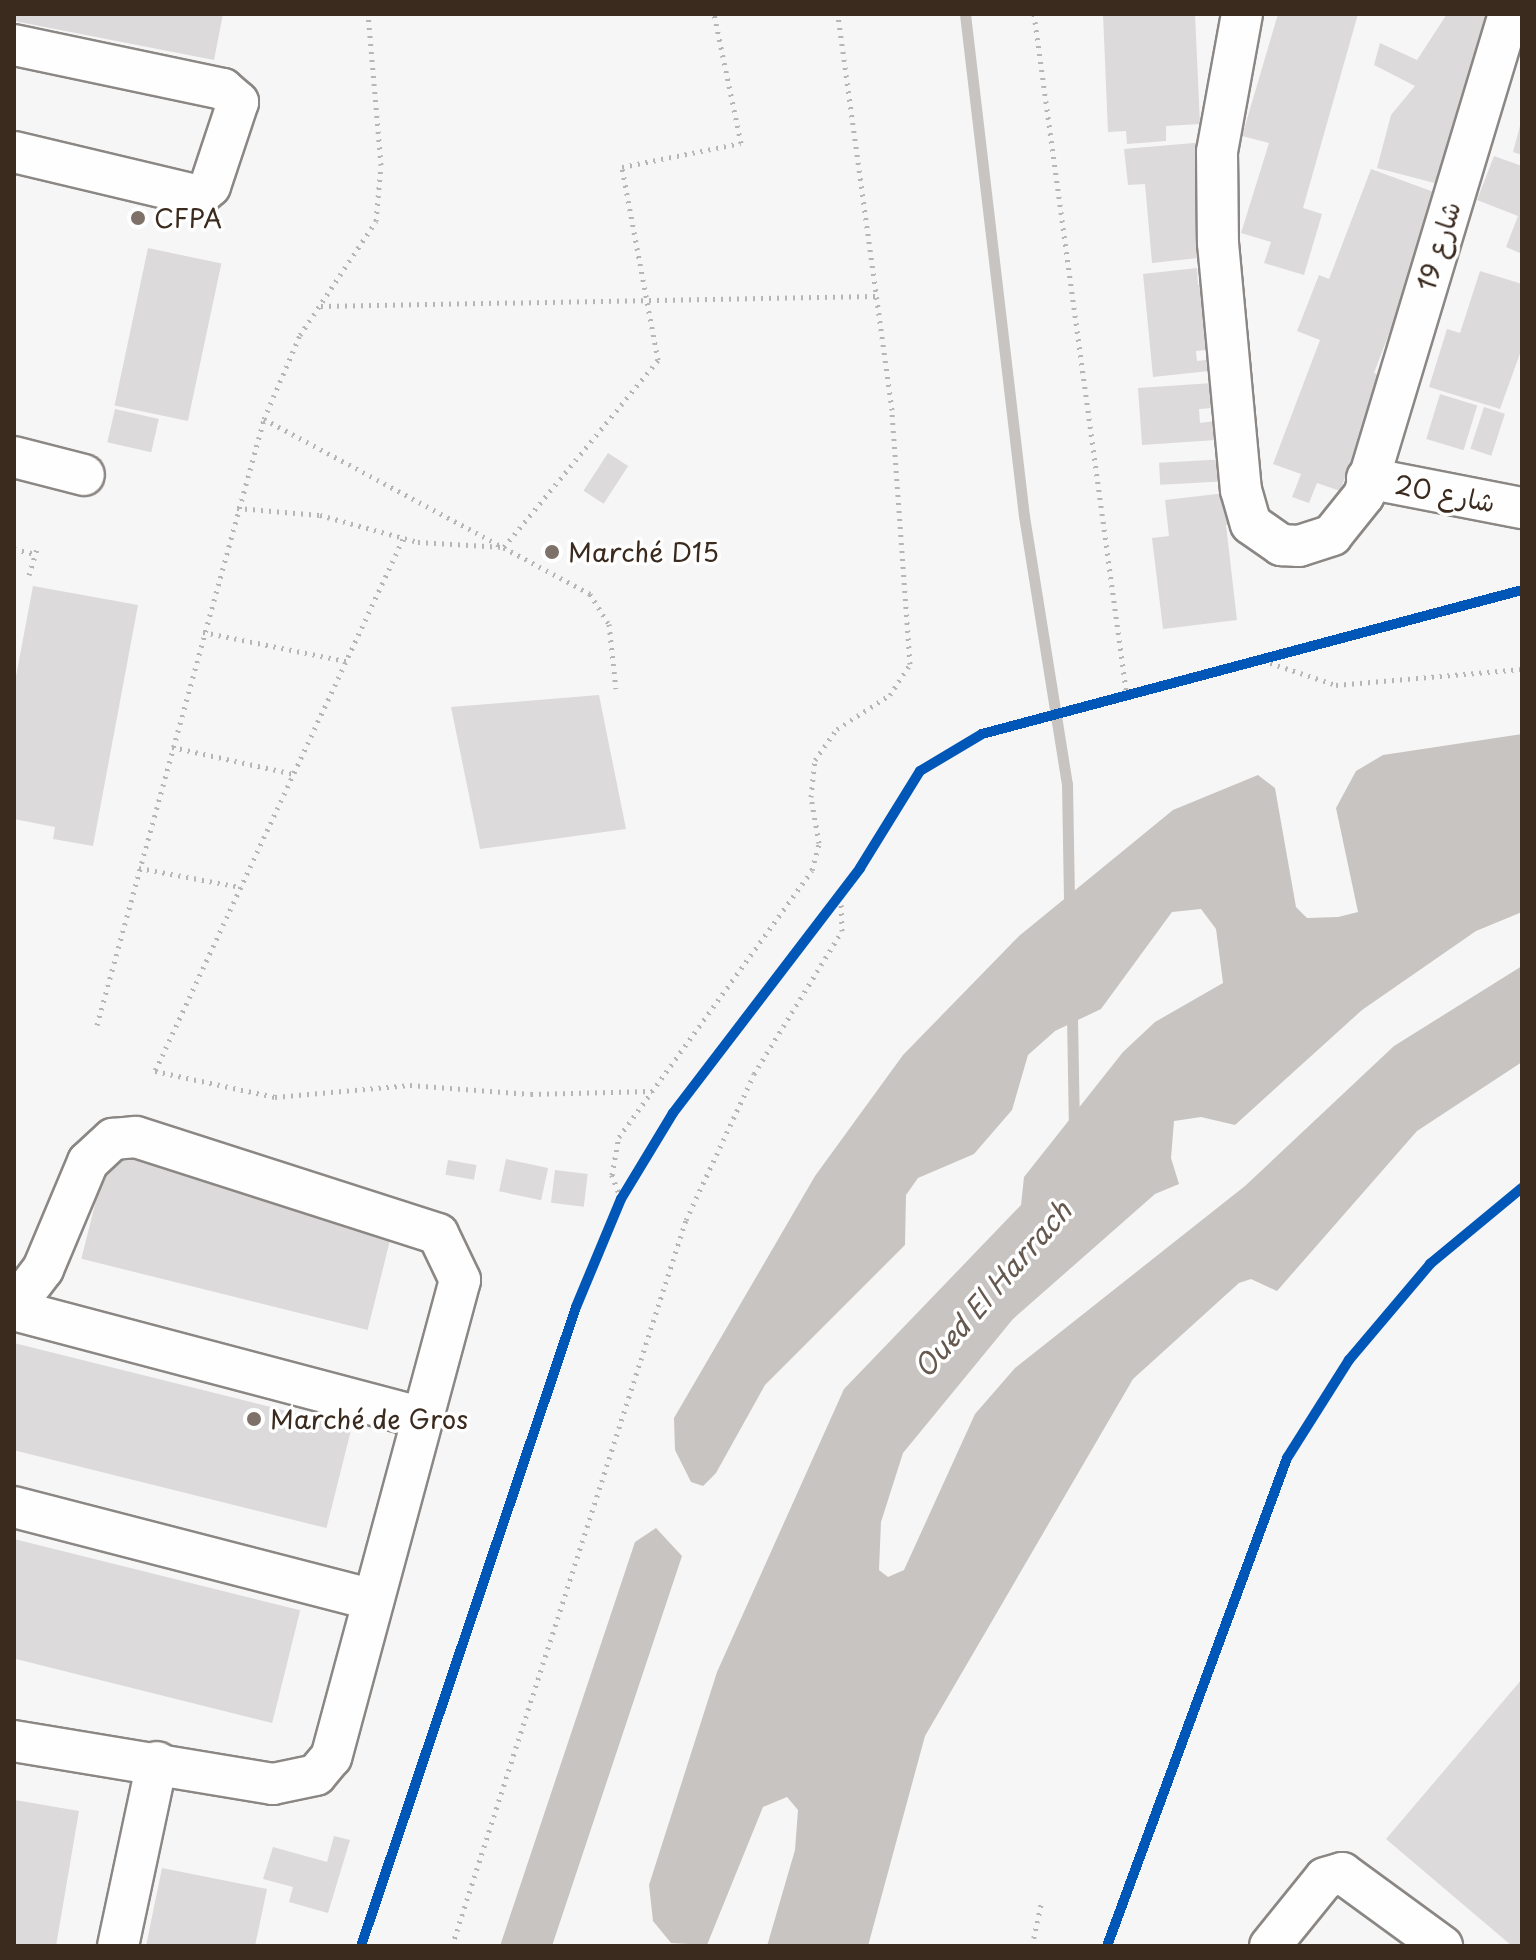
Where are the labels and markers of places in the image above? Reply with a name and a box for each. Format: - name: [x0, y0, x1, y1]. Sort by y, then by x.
- place label: CFPA: [154, 202, 222, 234]
- marker: CFPA: [129, 209, 147, 227]
- place label: Marché D15: [568, 536, 719, 568]
- marker: Marché D15: [543, 543, 561, 561]
- place label: Marché de Gros: [270, 1403, 470, 1435]
- marker: Marché de Gros: [245, 1410, 263, 1428]

